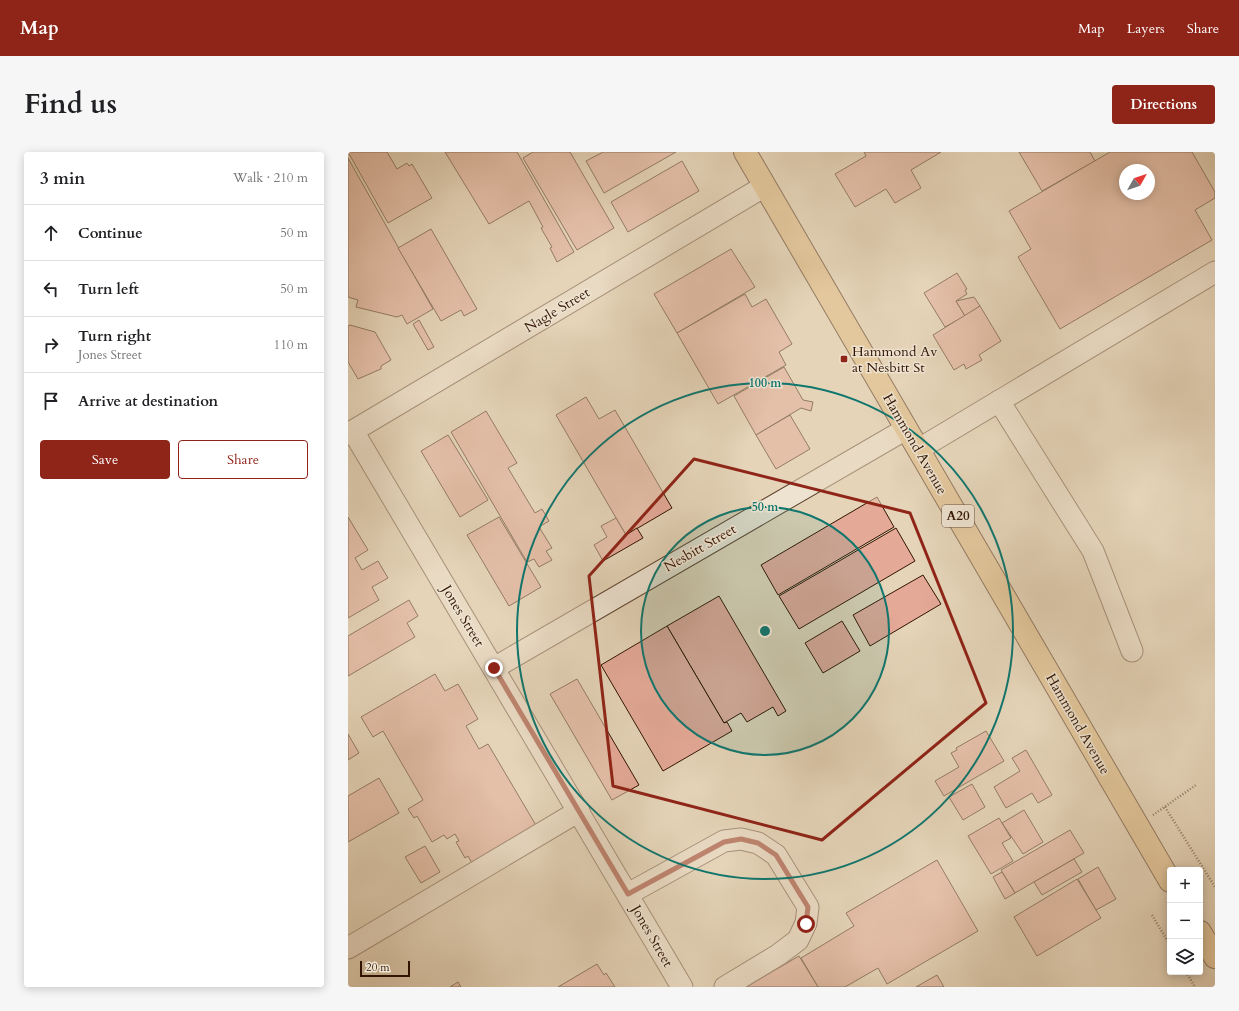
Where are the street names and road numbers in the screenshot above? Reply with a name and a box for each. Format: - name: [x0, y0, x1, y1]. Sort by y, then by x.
- street label: Nagle Street: [521, 283, 594, 337]
- street label: Hammond Avenue: [878, 390, 952, 498]
- road number: A20: [942, 505, 974, 527]
- street label: Nesbitt Street: [660, 519, 740, 576]
- street label: Jones Street: [436, 580, 489, 651]
- street label: Hammond Avenue: [1041, 670, 1115, 778]
- street label: Jones Street: [626, 900, 678, 971]

